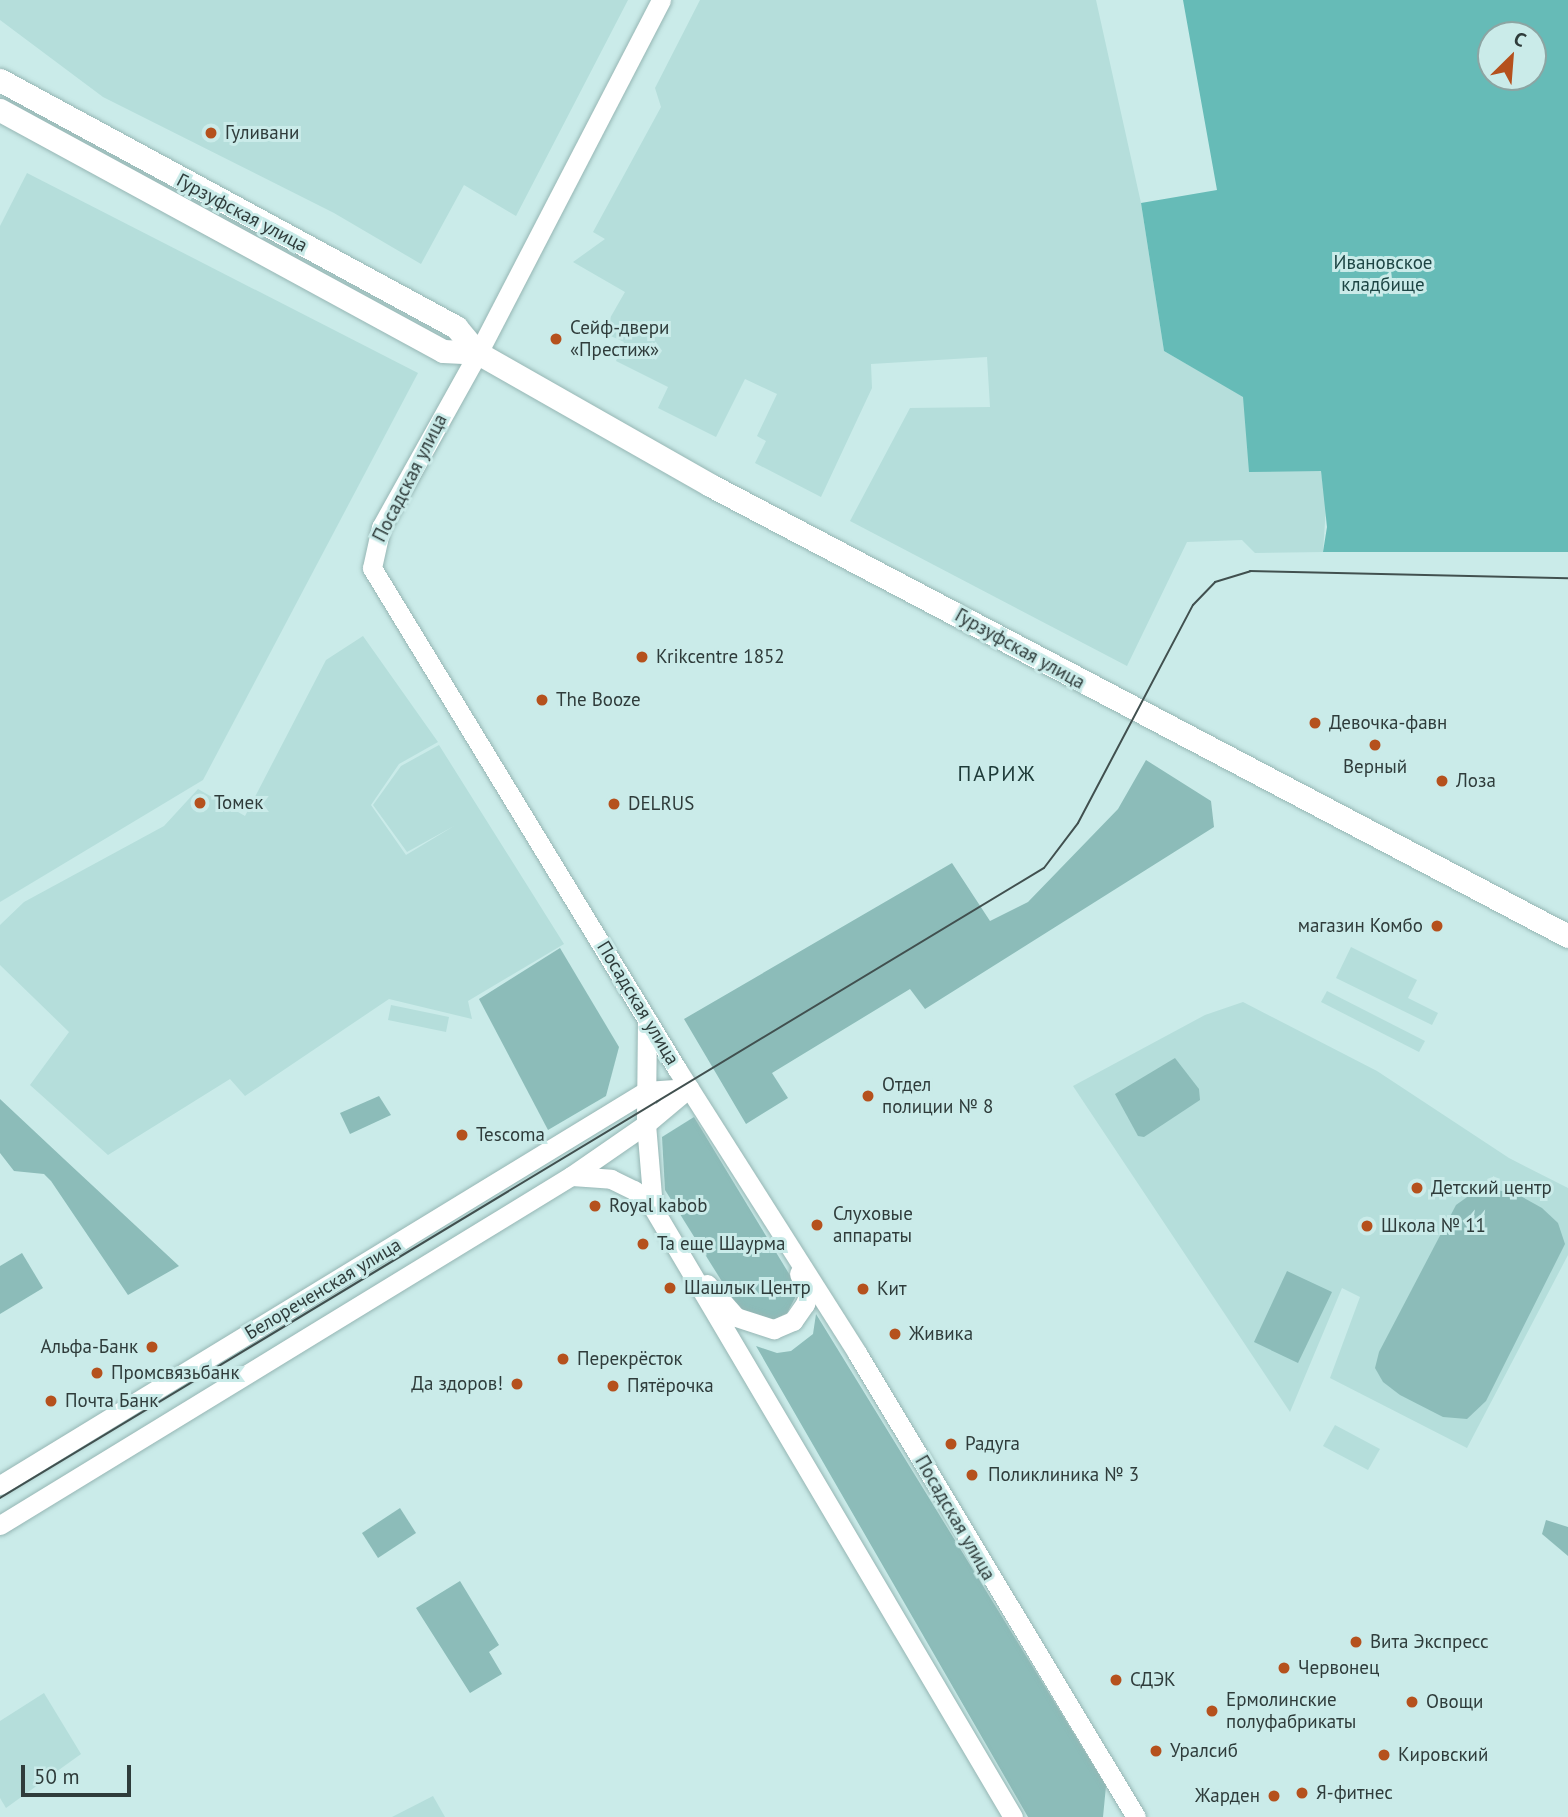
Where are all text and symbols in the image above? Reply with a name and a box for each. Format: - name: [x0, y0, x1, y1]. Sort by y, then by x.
- north arrow: [1477, 21, 1547, 91]
- text: С: [1510, 26, 1530, 52]
- place label: Гуливани: [225, 122, 299, 144]
- marker: Гуливани: [203, 125, 219, 141]
- street label: Гурзуфская улица: [173, 169, 311, 257]
- park label: Ивановское кладбище: [1333, 252, 1433, 296]
- place label: Сейф-двери «Престиж»: [570, 317, 669, 361]
- marker: Сейф-двери «Престиж»: [548, 331, 564, 347]
- street label: Посадская улица: [368, 410, 452, 546]
- street label: Гурзуфская улица: [951, 604, 1089, 694]
- place label: Krikcentre 1852: [656, 646, 785, 668]
- marker: Krikcentre 1852: [634, 649, 650, 665]
- place label: The Booze: [556, 689, 641, 711]
- marker: The Booze: [534, 692, 550, 708]
- place label: Девочка-фавн: [1329, 712, 1447, 734]
- marker: Девочка-фавн: [1307, 715, 1323, 731]
- marker: Верный: [1367, 737, 1383, 753]
- place label: Верный: [1343, 756, 1407, 778]
- district label: ПАРИЖ: [958, 761, 1036, 787]
- place label: Лоза: [1456, 770, 1496, 792]
- marker: Лоза: [1434, 773, 1450, 789]
- place label: Томек: [214, 792, 263, 814]
- place label: DELRUS: [628, 793, 694, 815]
- marker: Томек: [192, 795, 208, 811]
- marker: DELRUS: [606, 796, 622, 812]
- place label: магазин Комбо: [1298, 915, 1423, 937]
- marker: магазин Комбо: [1429, 918, 1445, 934]
- street label: Посадская улица: [592, 937, 684, 1069]
- place label: Отдел полиции № 8: [882, 1074, 993, 1118]
- marker: Отдел полиции № 8: [860, 1088, 876, 1104]
- place label: Tescoma: [476, 1124, 545, 1146]
- marker: Tescoma: [454, 1127, 470, 1143]
- place label: Детский центр: [1431, 1177, 1552, 1199]
- marker: Детский центр: [1409, 1180, 1425, 1196]
- place label: Royal kabob: [609, 1195, 707, 1217]
- marker: Royal kabob: [587, 1198, 603, 1214]
- place label: Слуховые аппараты: [833, 1203, 913, 1247]
- marker: Слуховые аппараты: [807, 1215, 827, 1235]
- place label: Школа № 11: [1381, 1215, 1486, 1237]
- marker: Школа № 11: [1359, 1218, 1375, 1234]
- street label: Белореченская улица: [241, 1233, 405, 1345]
- place label: Та еще Шаурма: [657, 1233, 786, 1255]
- marker: Та еще Шаурма: [635, 1236, 651, 1252]
- place label: Шашлык Центр: [684, 1277, 811, 1299]
- place label: Кит: [877, 1278, 907, 1300]
- marker: Шашлык Центр: [662, 1280, 678, 1296]
- marker: Кит: [855, 1281, 871, 1297]
- place label: Живика: [909, 1323, 973, 1345]
- marker: Живика: [887, 1326, 903, 1342]
- place label: Альфа-Банк: [40, 1336, 138, 1358]
- marker: Альфа-Банк: [144, 1339, 160, 1355]
- place label: Перекрёсток: [577, 1348, 683, 1370]
- marker: Перекрёсток: [555, 1351, 571, 1367]
- place label: Промсвязьбанк: [111, 1362, 239, 1384]
- marker: Промсвязьбанк: [89, 1365, 105, 1381]
- place label: Да здоров!: [411, 1373, 503, 1395]
- place label: Пятёрочка: [627, 1375, 714, 1397]
- marker: Да здоров!: [509, 1376, 525, 1392]
- marker: Пятёрочка: [605, 1378, 621, 1394]
- place label: Почта Банк: [65, 1390, 158, 1412]
- marker: Почта Банк: [43, 1393, 59, 1409]
- place label: Радуга: [965, 1433, 1020, 1455]
- marker: Радуга: [943, 1436, 959, 1452]
- street label: Посадская улица: [910, 1451, 1000, 1585]
- place label: Поликлиника № 3: [988, 1464, 1139, 1486]
- marker: Поликлиника № 3: [962, 1465, 982, 1485]
- place label: Вита Экспресс: [1370, 1631, 1489, 1653]
- marker: Вита Экспресс: [1348, 1634, 1364, 1650]
- place label: Червонец: [1298, 1657, 1379, 1679]
- marker: Червонец: [1276, 1660, 1292, 1676]
- place label: СДЭК: [1130, 1669, 1176, 1691]
- marker: СДЭК: [1108, 1672, 1124, 1688]
- place label: Ермолинские полуфабрикаты: [1226, 1689, 1356, 1733]
- place label: Овощи: [1426, 1691, 1483, 1713]
- marker: Овощи: [1404, 1694, 1420, 1710]
- marker: Ермолинские полуфабрикаты: [1204, 1703, 1220, 1719]
- place label: Уралсиб: [1170, 1740, 1238, 1762]
- marker: Уралсиб: [1148, 1743, 1164, 1759]
- place label: Кировский: [1398, 1744, 1488, 1766]
- marker: Кировский: [1376, 1747, 1392, 1763]
- scale bar: [24, 1750, 135, 1794]
- text: 50 m: [34, 1763, 80, 1790]
- place label: Я-фитнес: [1316, 1782, 1393, 1804]
- place label: Жарден: [1195, 1785, 1260, 1807]
- marker: Я-фитнес: [1294, 1785, 1310, 1801]
- marker: Жарден: [1266, 1788, 1282, 1804]

